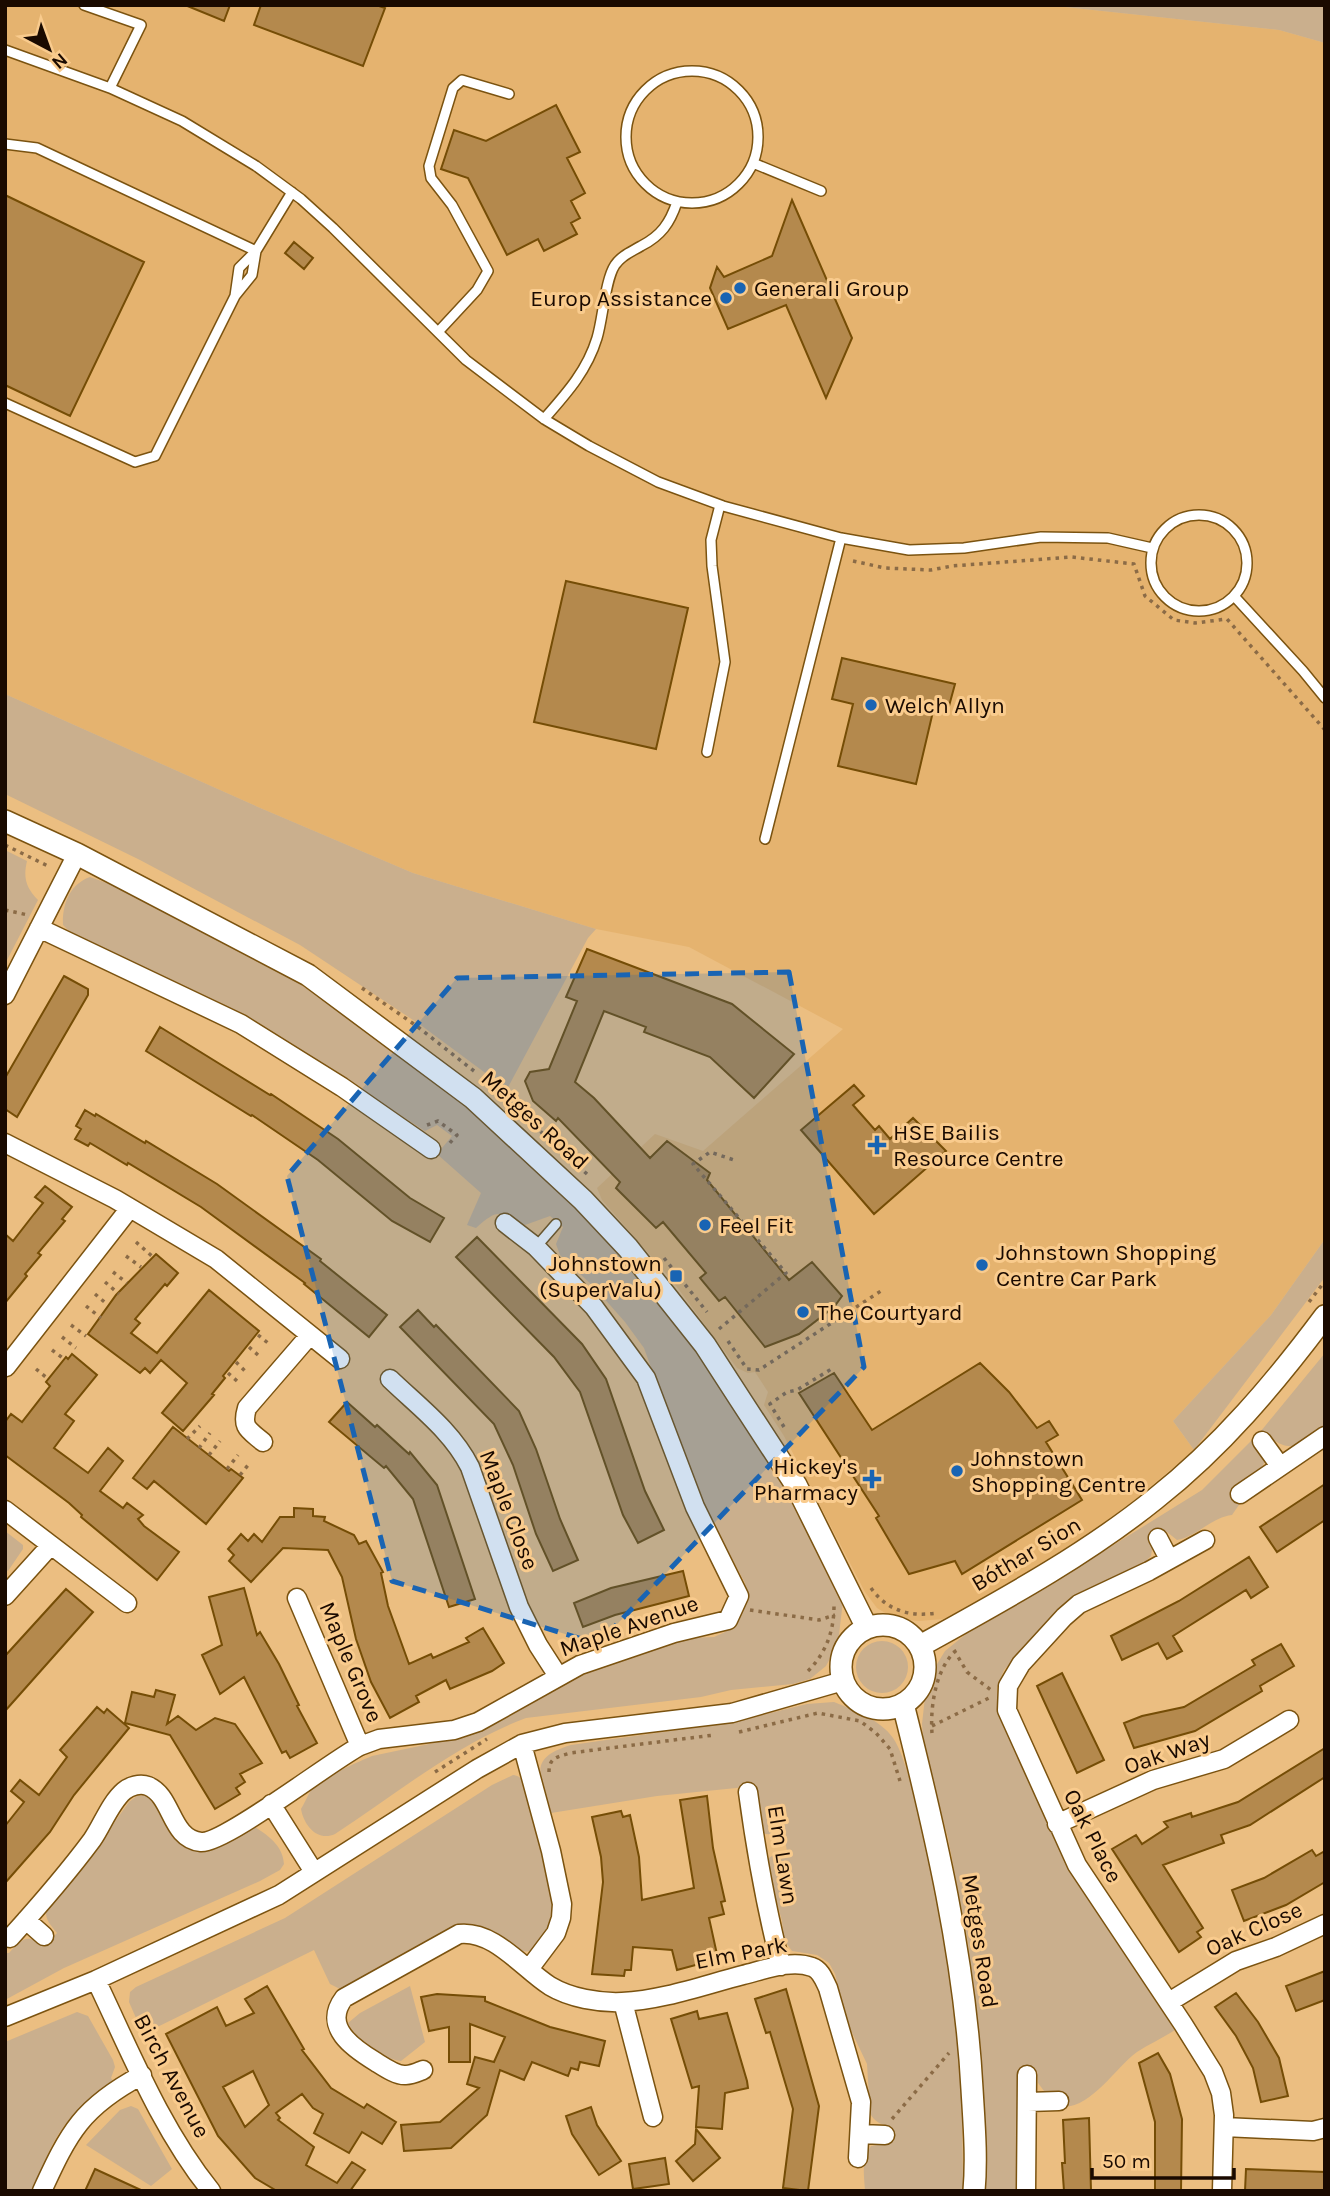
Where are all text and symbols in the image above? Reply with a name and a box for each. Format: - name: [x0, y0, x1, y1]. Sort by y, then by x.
- north arrow: [14, 14, 84, 84]
- text: N: [47, 48, 72, 74]
- place label: Generali Group: [754, 275, 909, 302]
- marker: Generali Group: [732, 280, 748, 296]
- place label: Europ Assistance: [530, 285, 712, 312]
- marker: Europ Assistance: [718, 290, 734, 306]
- place label: Welch Allyn: [885, 692, 1005, 719]
- marker: Welch Allyn: [863, 697, 879, 713]
- street label: Metges Road: [476, 1065, 594, 1175]
- place label: HSE Bailis Resource Centre: [893, 1119, 1064, 1172]
- marker: HSE Bailis Resource Centre: [867, 1135, 887, 1155]
- place label: Feel Fit: [719, 1212, 794, 1239]
- marker: Feel Fit: [697, 1217, 713, 1233]
- place label: Johnstown Shopping Centre Car Park: [996, 1239, 1216, 1292]
- place label: Johnstown (SuperValu): [539, 1250, 662, 1303]
- marker: Johnstown Shopping Centre Car Park: [974, 1257, 990, 1273]
- marker: Johnstown (SuperValu): [668, 1268, 684, 1284]
- place label: The Courtyard: [817, 1299, 963, 1326]
- marker: The Courtyard: [795, 1304, 811, 1320]
- place label: Johnstown Shopping Centre: [971, 1445, 1146, 1498]
- street label: Maple Close: [474, 1446, 544, 1574]
- place label: Hickey's Pharmacy: [754, 1453, 858, 1506]
- marker: Johnstown Shopping Centre: [949, 1463, 965, 1479]
- marker: Hickey's Pharmacy: [864, 1471, 880, 1487]
- street label: Bóthar Sion: [966, 1511, 1086, 1597]
- street label: Maple Avenue: [556, 1590, 702, 1662]
- street label: Maple Grove: [313, 1598, 389, 1726]
- street label: Oak Way: [1120, 1726, 1214, 1780]
- street label: Oak Place: [1058, 1785, 1128, 1887]
- street label: Elm Lawn: [762, 1803, 804, 1907]
- street label: Metges Road: [956, 1872, 1004, 2010]
- street label: Oak Close: [1201, 1896, 1307, 1962]
- street label: Elm Park: [693, 1931, 789, 1975]
- street label: Birch Avenue: [128, 2009, 216, 2143]
- scale bar: [1092, 2136, 1234, 2180]
- text: 50 m: [1102, 2149, 1151, 2173]

